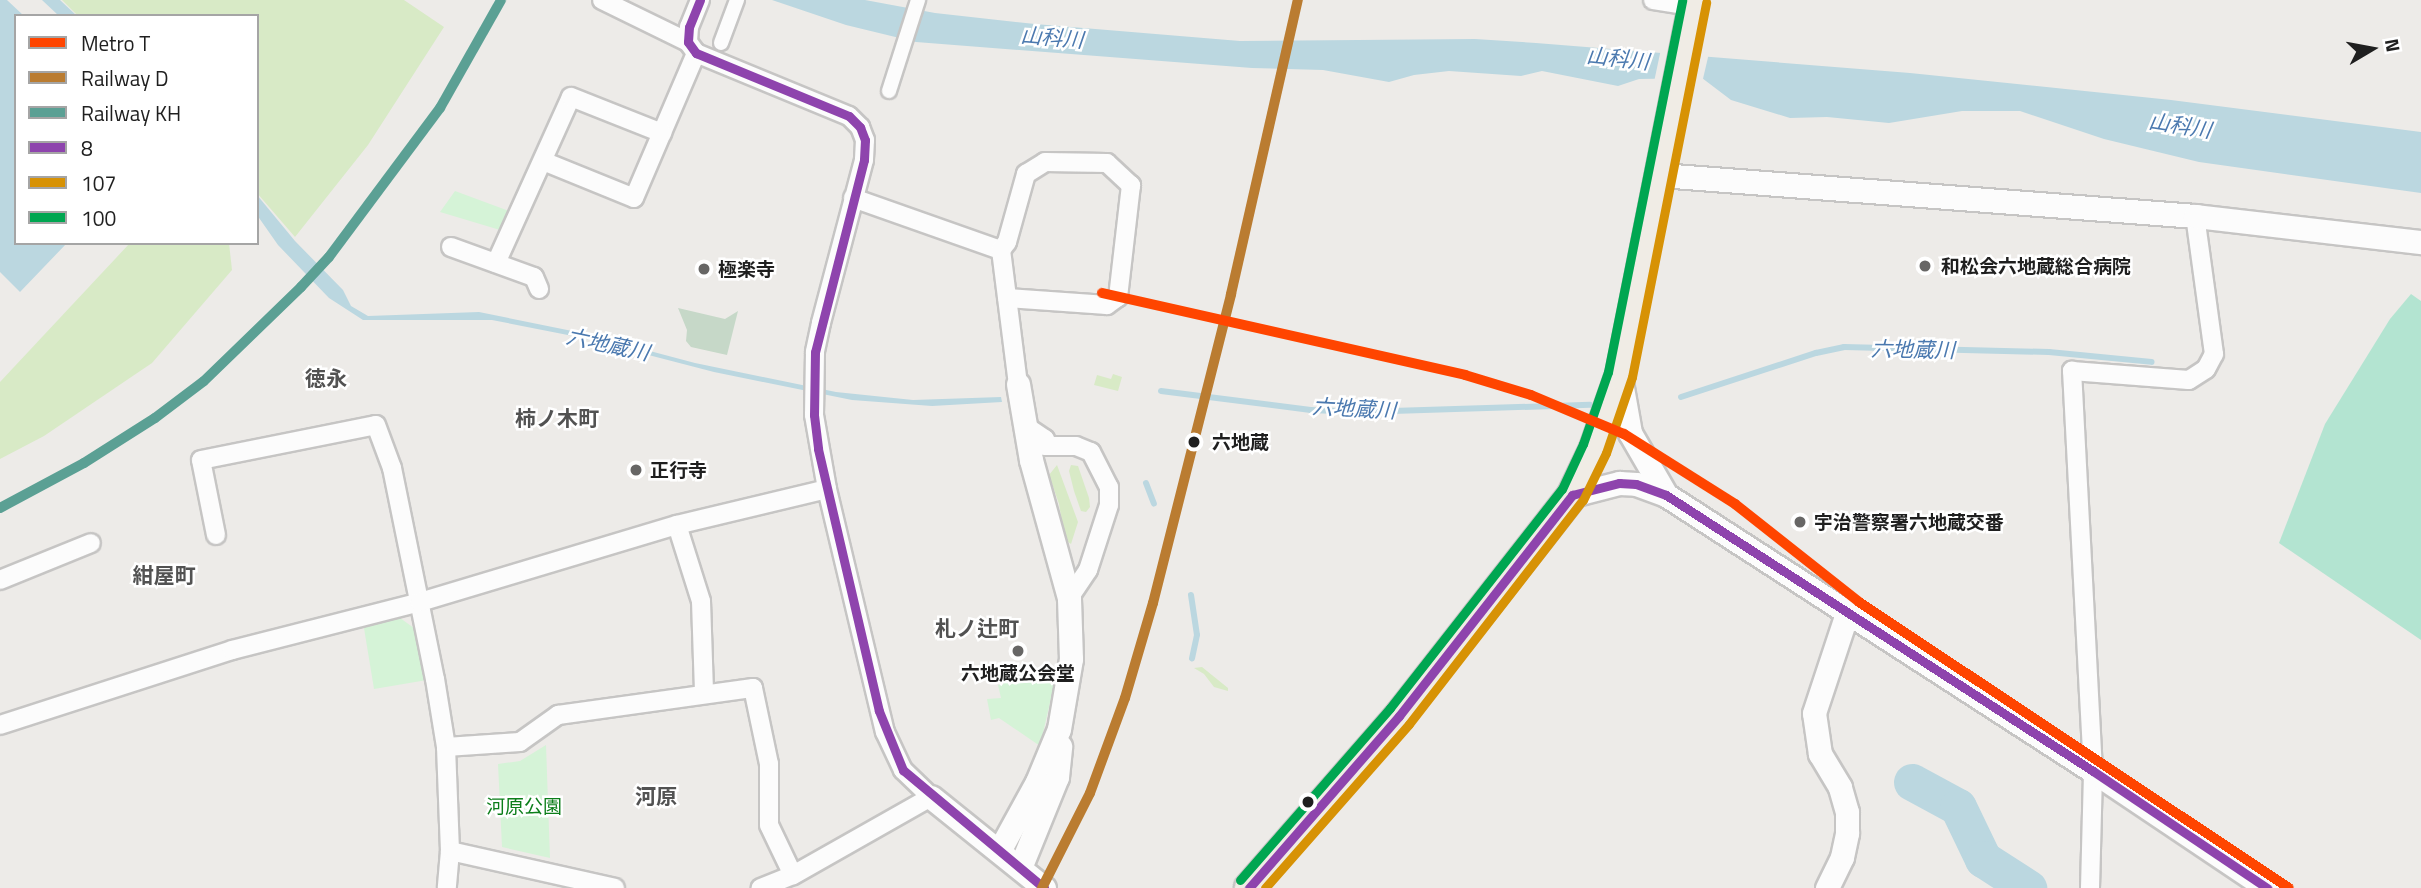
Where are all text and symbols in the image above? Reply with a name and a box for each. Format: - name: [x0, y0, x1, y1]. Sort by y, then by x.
- legend: [14, 14, 259, 245]
- north arrow: [2337, 14, 2407, 84]
- water label: 山科川: [1020, 22, 1084, 52]
- text: Metro T: [81, 27, 150, 59]
- text: N: [2378, 36, 2409, 54]
- water label: 山科川: [1585, 42, 1651, 74]
- text: Railway D: [81, 62, 169, 94]
- text: Railway KH: [81, 97, 181, 129]
- water label: 山科川: [2147, 108, 2213, 142]
- text: 8: [81, 132, 93, 164]
- text: 107: [81, 167, 116, 199]
- text: 100: [81, 202, 116, 234]
- place label: 和松会六地蔵総合病院: [1941, 255, 2131, 277]
- marker: 和松会六地蔵総合病院: [1915, 256, 1935, 276]
- place label: 極楽寺: [718, 258, 775, 280]
- marker: 極楽寺: [696, 261, 712, 277]
- water label: 六地蔵川: [564, 323, 652, 365]
- water label: 六地蔵川: [1871, 336, 1955, 362]
- district label: 徳永: [305, 365, 347, 391]
- water label: 六地蔵川: [1311, 393, 1397, 423]
- district label: 柿ノ木町: [515, 405, 599, 431]
- marker: 六地蔵: [1183, 431, 1205, 453]
- place label: 六地蔵: [1212, 431, 1269, 453]
- place label: 正行寺: [650, 459, 707, 481]
- marker: 正行寺: [628, 462, 644, 478]
- place label: 宇治警察署六地蔵交番: [1814, 511, 2004, 533]
- marker: 宇治警察署六地蔵交番: [1792, 514, 1808, 530]
- district label: 紺屋町: [133, 562, 195, 588]
- district label: 札ノ辻町: [935, 615, 1019, 641]
- marker: 六地蔵公会堂: [1010, 643, 1026, 659]
- place label: 六地蔵公会堂: [961, 662, 1075, 684]
- district label: 河原: [635, 783, 677, 809]
- park label: 河原公園: [486, 795, 562, 817]
- unlabelled marker: [1301, 795, 1315, 809]

